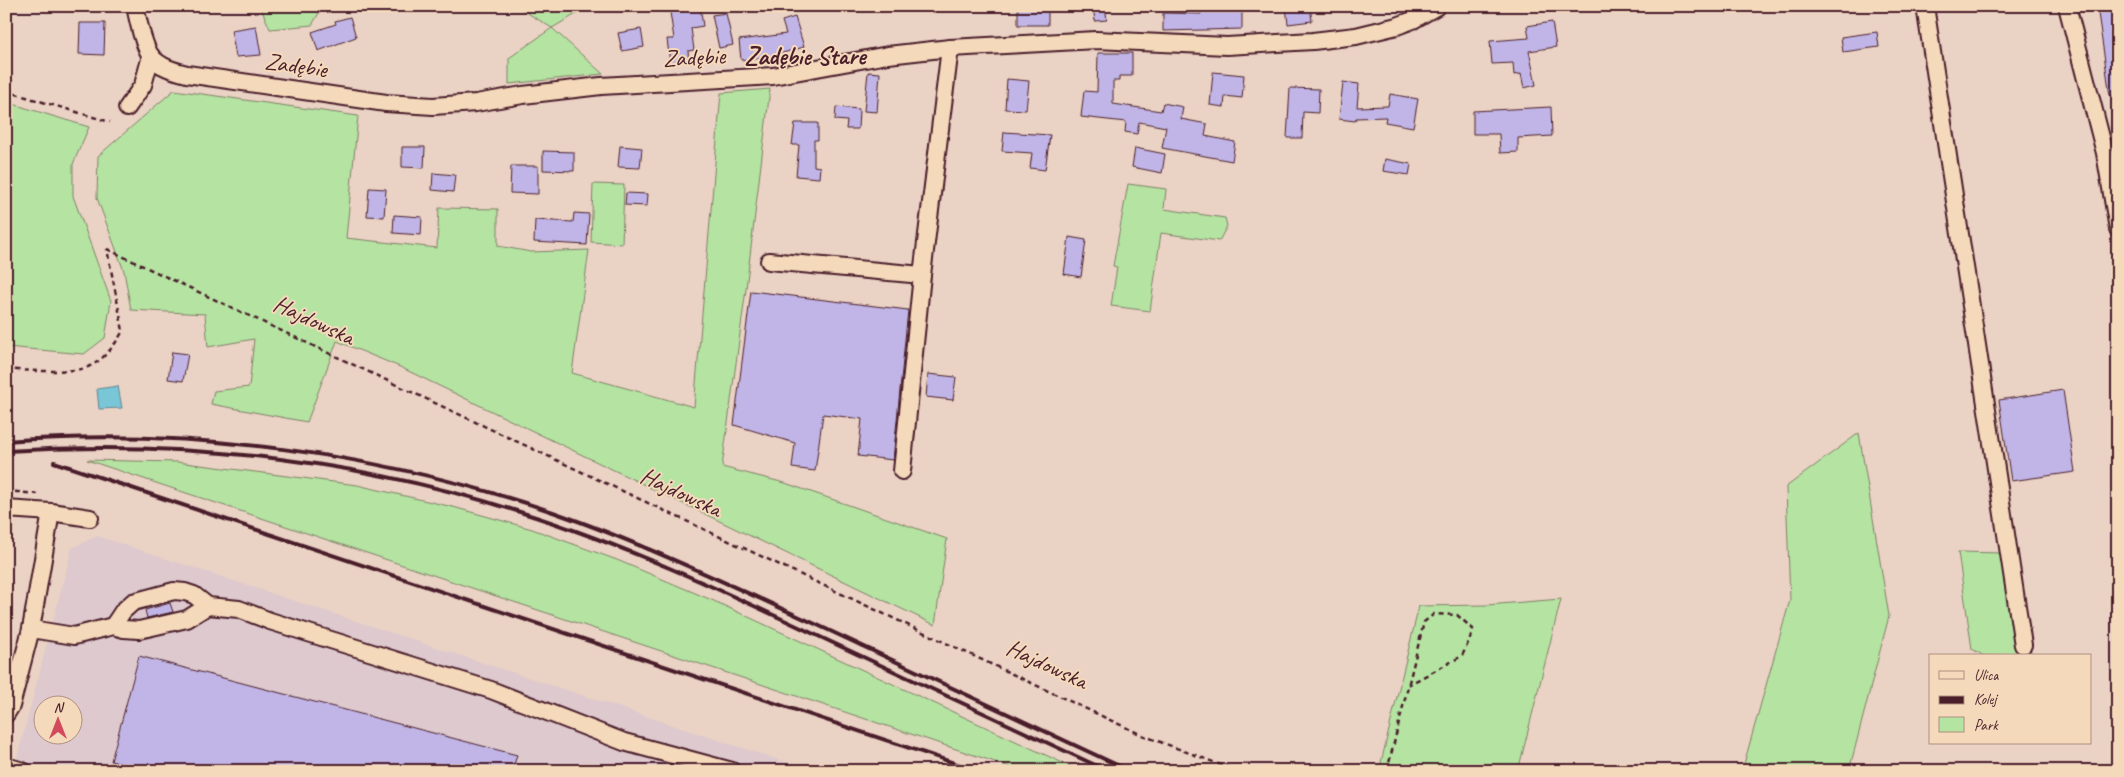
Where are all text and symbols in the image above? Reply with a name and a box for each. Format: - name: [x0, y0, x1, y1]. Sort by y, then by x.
- street label: Zadębie: [662, 40, 728, 74]
- district label: Zadębie Stare: [745, 40, 868, 72]
- street label: Zadębie: [263, 46, 331, 85]
- street label: Hajdowska: [269, 288, 361, 353]
- street label: Hajdowska: [636, 460, 728, 525]
- street label: Hajdowska: [1002, 632, 1094, 697]
- legend: [1929, 654, 2092, 744]
- text: Ulica: [1974, 666, 1999, 685]
- text: Kolej: [1974, 690, 1998, 709]
- north arrow: [32, 694, 82, 744]
- text: N: [54, 699, 65, 716]
- text: Park: [1974, 716, 1999, 735]

